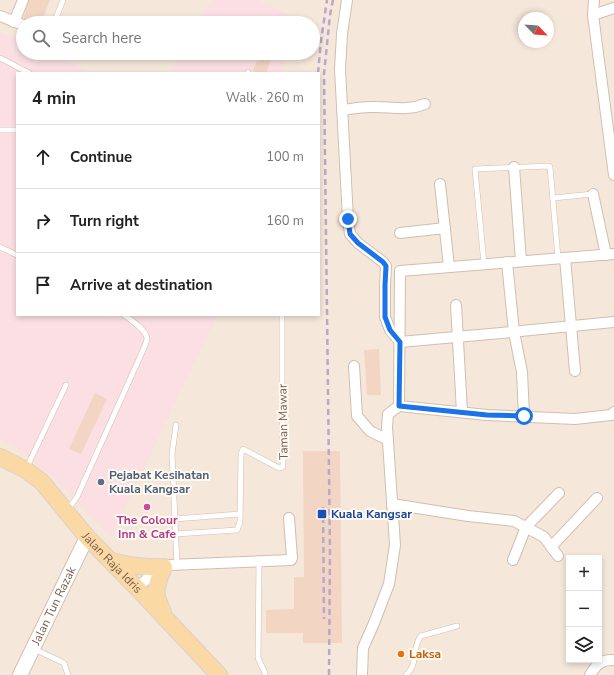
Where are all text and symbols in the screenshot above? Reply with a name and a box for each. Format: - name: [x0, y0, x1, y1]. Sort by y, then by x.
- north arrow: [518, 12, 554, 48]
- search box: [16, 16, 320, 60]
- icon: search: [30, 27, 52, 49]
- text: Search here: [62, 28, 142, 48]
- text: 4 min: [32, 87, 76, 110]
- text: Walk · 260 m: [226, 89, 304, 107]
- icon: ahead: [32, 146, 54, 168]
- text: Continue: [70, 147, 132, 167]
- text: 100 m: [266, 148, 304, 166]
- icon: right: [32, 210, 54, 232]
- route end: [339, 210, 357, 228]
- text: Turn right: [70, 211, 139, 231]
- text: 160 m: [266, 212, 304, 230]
- icon: arrive: [32, 274, 54, 296]
- text: Arrive at destination: [70, 275, 213, 295]
- street label: Taman Mawar: [274, 383, 292, 460]
- route start: [515, 407, 533, 425]
- place label: Pejabat Kesihatan Kuala Kangsar: [109, 467, 209, 497]
- marker: Pejabat Kesihatan Kuala Kangsar: [96, 477, 106, 487]
- marker: The Colour Inn & Cafe: [142, 502, 152, 512]
- place label: Kuala Kangsar: [331, 506, 412, 522]
- marker: Kuala Kangsar: [316, 508, 328, 520]
- place label: The Colour Inn & Cafe: [116, 512, 178, 542]
- street label: Jalan Raja Idris: [78, 528, 146, 597]
- map controls: [566, 555, 602, 663]
- button: +: [566, 555, 602, 591]
- street label: Jalan Tun Razak: [27, 563, 80, 649]
- button: −: [566, 591, 602, 627]
- button: layers: [566, 627, 602, 663]
- place label: Laksa: [409, 646, 441, 662]
- marker: Laksa: [396, 649, 406, 659]

